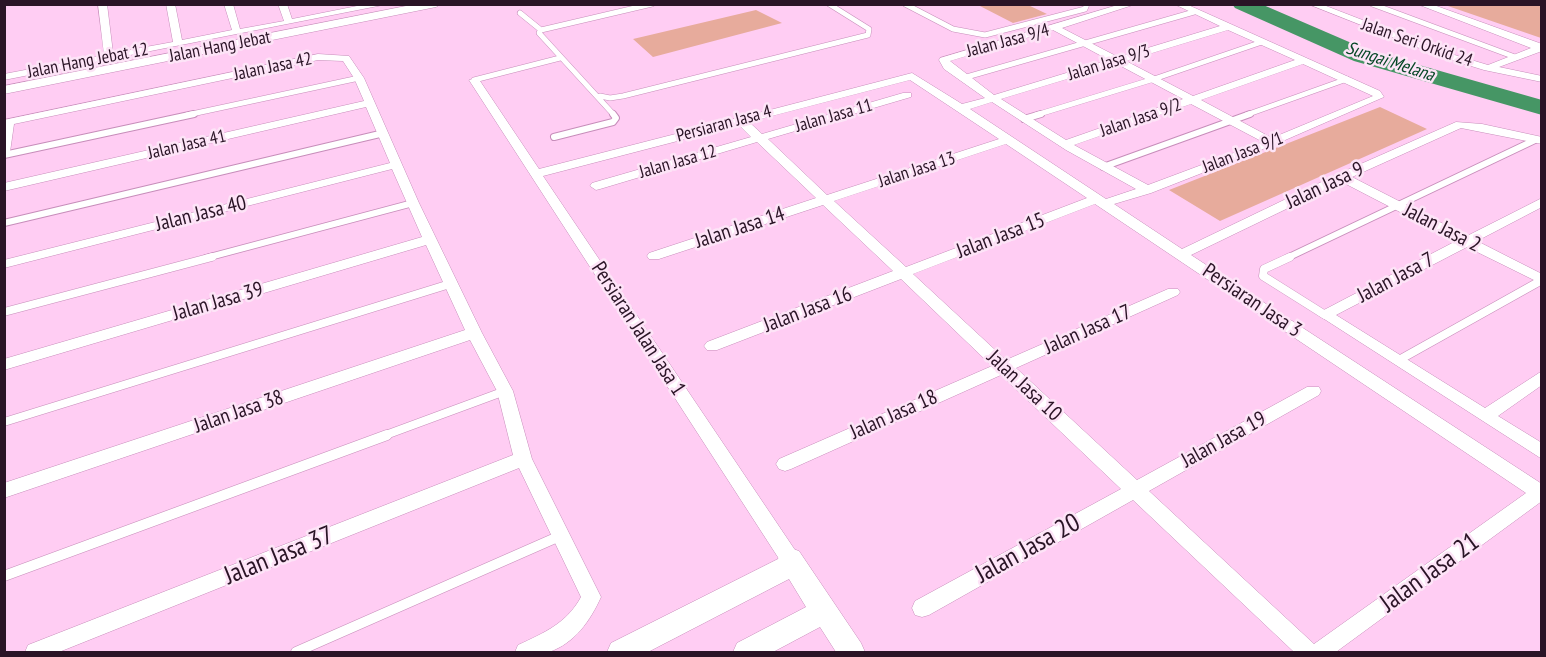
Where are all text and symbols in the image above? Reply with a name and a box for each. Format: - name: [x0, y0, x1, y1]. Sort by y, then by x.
- street label: Jalan Seri Orkid 24: [1359, 14, 1475, 72]
- street label: Jalan Jasa 9/4: [964, 20, 1052, 62]
- street label: Jalan Hang Jebat: [168, 27, 272, 67]
- water label: Sungai Melana: [1343, 38, 1437, 86]
- street label: Jalan Hang Jebat 12: [26, 39, 150, 83]
- street label: Jalan Jasa 9/3: [1065, 40, 1153, 86]
- street label: Jalan Jasa 42: [232, 48, 314, 86]
- street label: Jalan Jasa 9/2: [1097, 94, 1185, 142]
- street label: Jalan Jasa 11: [793, 95, 875, 137]
- street label: Persiaran Jasa 4: [674, 101, 774, 147]
- street label: Jalan Jasa 41: [146, 126, 228, 164]
- street label: Jalan Jasa 9/1: [1200, 128, 1286, 178]
- street label: Jalan Jasa 12: [637, 141, 719, 183]
- street label: Jalan Jasa 13: [876, 147, 958, 193]
- street label: Jalan Jasa 9: [1282, 157, 1368, 215]
- street label: Jalan Jasa 40: [153, 191, 249, 237]
- street label: Jalan Jasa 2: [1399, 198, 1485, 258]
- street label: Jalan Jasa 14: [692, 202, 788, 254]
- street label: Jalan Jasa 15: [953, 208, 1049, 264]
- street label: Jalan Jasa 7: [1353, 247, 1439, 309]
- street label: Persiaran Jalan Jasa 1: [585, 257, 691, 401]
- street label: Persiaran Jasa 3: [1198, 259, 1306, 343]
- street label: Jalan Jasa 39: [170, 277, 266, 327]
- street label: Jalan Jasa 16: [760, 282, 856, 338]
- street label: Jalan Jasa 17: [1041, 300, 1135, 360]
- street label: Jalan Jasa 10: [981, 345, 1067, 427]
- street label: Jalan Jasa 38: [191, 385, 287, 439]
- street label: Jalan Jasa 18: [847, 385, 941, 445]
- street label: Jalan Jasa 19: [1177, 407, 1271, 473]
- street label: Jalan Jasa 20: [970, 508, 1086, 590]
- street label: Jalan Jasa 37: [220, 520, 338, 592]
- street label: Jalan Jasa 21: [1374, 527, 1486, 619]

